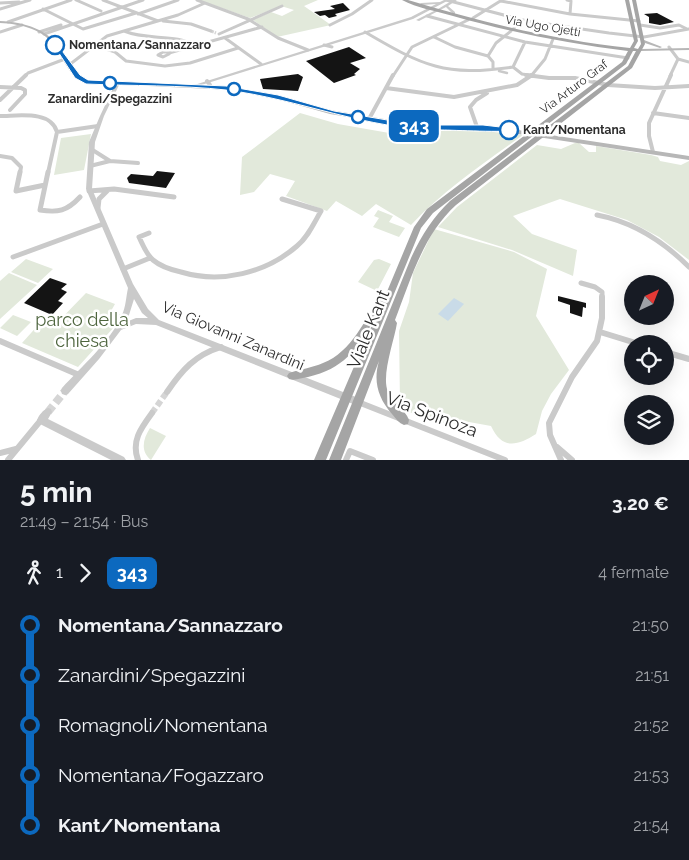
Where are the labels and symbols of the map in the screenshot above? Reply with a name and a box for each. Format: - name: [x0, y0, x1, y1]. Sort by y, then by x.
- street label: Via Ugo Ojetti: [504, 12, 582, 40]
- marker: Nomentana/Sannazzaro: [45, 35, 65, 55]
- place label: Nomentana/Sannazzaro: [69, 38, 211, 52]
- street label: Via Arturo Graf: [537, 56, 611, 117]
- marker: Zanardini/Spegazzini: [103, 76, 117, 90]
- unlabelled marker: [227, 82, 241, 96]
- place label: Zanardini/Spegazzini: [48, 92, 172, 106]
- unlabelled marker: [351, 110, 365, 124]
- line badge: 343: [385, 110, 443, 142]
- marker: Kant/Nomentana: [499, 120, 519, 140]
- place label: Kant/Nomentana: [523, 123, 626, 137]
- north arrow: [624, 275, 674, 325]
- street label: Viale Kant: [343, 286, 393, 372]
- street label: Via Giovanni Zanardini: [159, 298, 307, 374]
- park label: parco della chiesa: [35, 309, 129, 351]
- street label: Via Spinoza: [383, 387, 481, 441]

